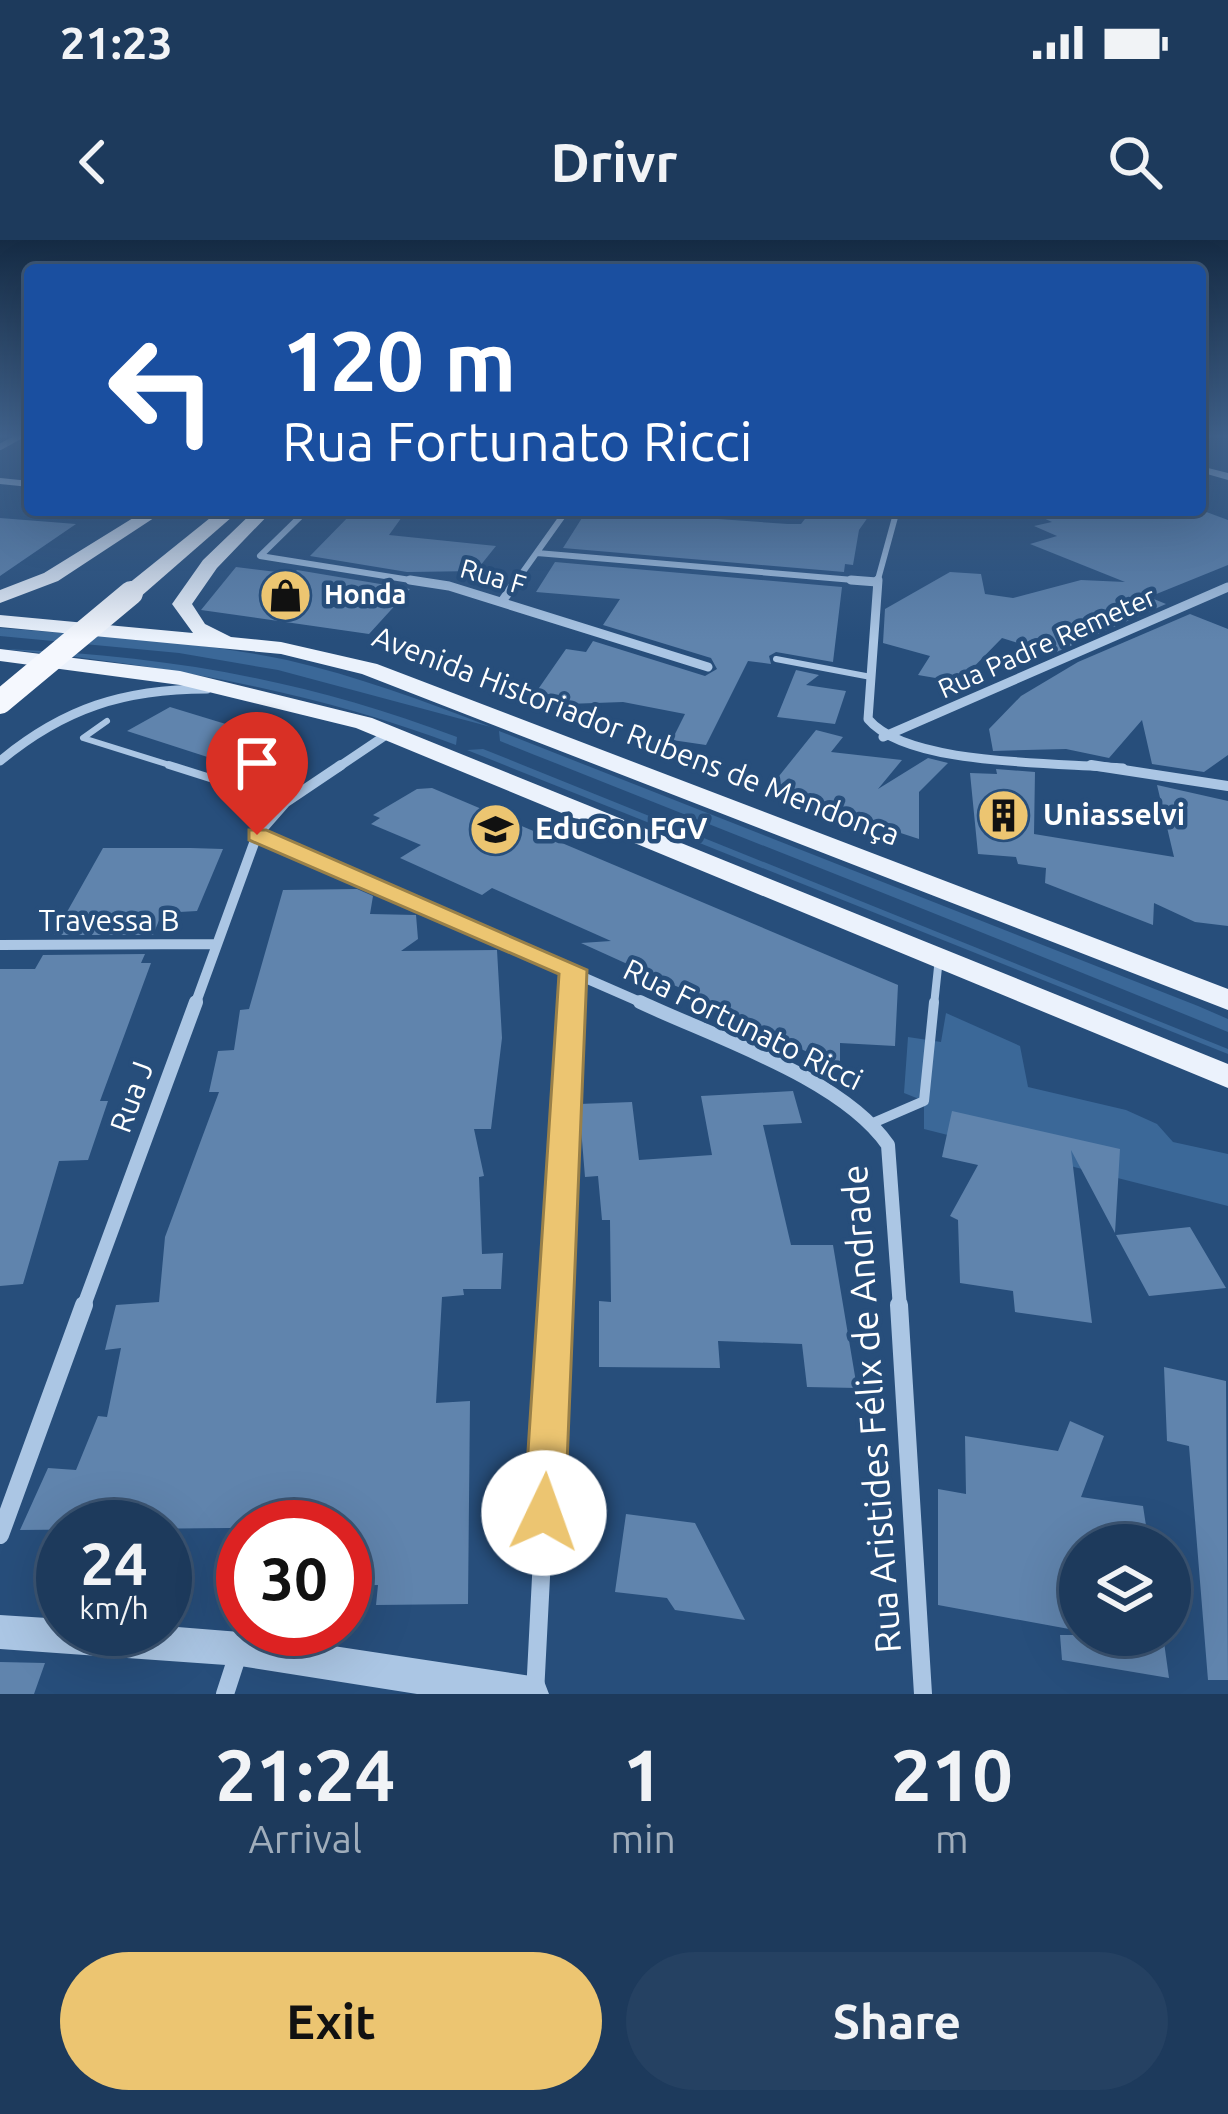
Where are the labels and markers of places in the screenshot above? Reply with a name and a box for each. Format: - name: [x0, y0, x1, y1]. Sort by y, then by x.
- shop icon: Honda: [257, 567, 313, 623]
- place label: Honda: [324, 579, 406, 609]
- pin: [206, 712, 308, 835]
- building icon: Uniasselvi: [976, 787, 1032, 843]
- place label: Uniasselvi: [1043, 797, 1185, 831]
- school or university icon: EduCon FGV: [468, 801, 524, 857]
- place label: EduCon FGV: [535, 811, 708, 845]

